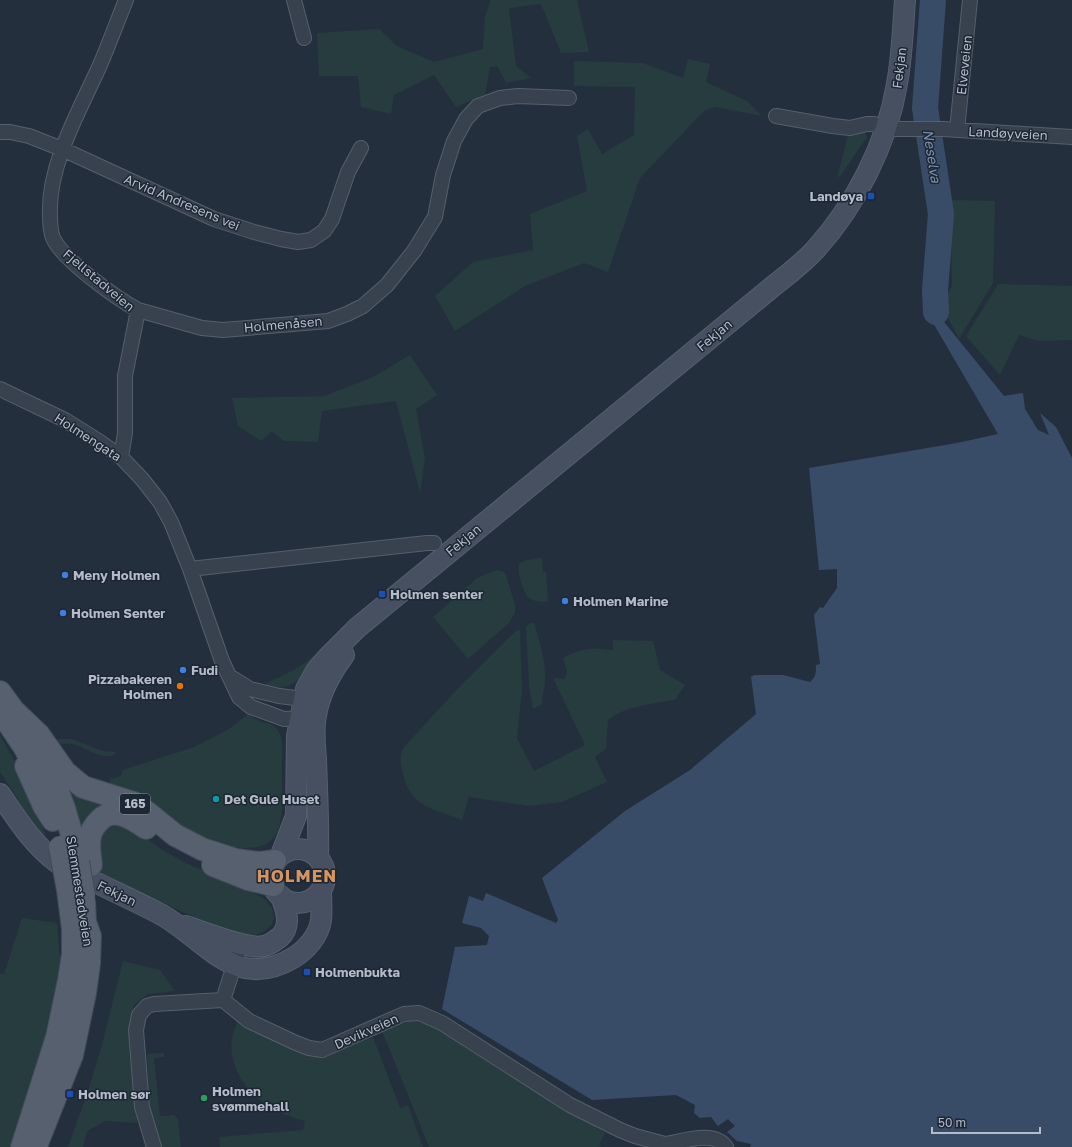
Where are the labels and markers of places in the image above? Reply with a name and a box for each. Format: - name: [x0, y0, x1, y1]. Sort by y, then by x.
- place label: Landøya: [810, 188, 863, 204]
- marker: Landøya: [866, 191, 876, 201]
- place label: Meny Holmen: [73, 567, 160, 583]
- marker: Meny Holmen: [60, 570, 70, 580]
- place label: Holmen senter: [390, 586, 483, 602]
- marker: Holmen senter: [377, 589, 387, 599]
- place label: Holmen Marine: [573, 593, 669, 609]
- marker: Holmen Marine: [560, 596, 570, 606]
- place label: Holmen Senter: [71, 605, 165, 621]
- marker: Holmen Senter: [58, 608, 68, 618]
- place label: Fudi: [191, 662, 218, 678]
- marker: Fudi: [178, 665, 188, 675]
- place label: Pizzabakeren Holmen: [88, 671, 172, 702]
- marker: Pizzabakeren Holmen: [175, 681, 185, 691]
- place label: Det Gule Huset: [224, 791, 320, 807]
- marker: Det Gule Huset: [211, 794, 221, 804]
- place label: Holmenbukta: [315, 964, 401, 980]
- marker: Holmenbukta: [302, 967, 312, 977]
- place label: Holmen svømmehall: [212, 1083, 290, 1114]
- place label: Holmen sør: [78, 1086, 150, 1102]
- marker: Holmen sør: [65, 1089, 75, 1099]
- marker: Holmen svømmehall: [199, 1093, 209, 1103]

